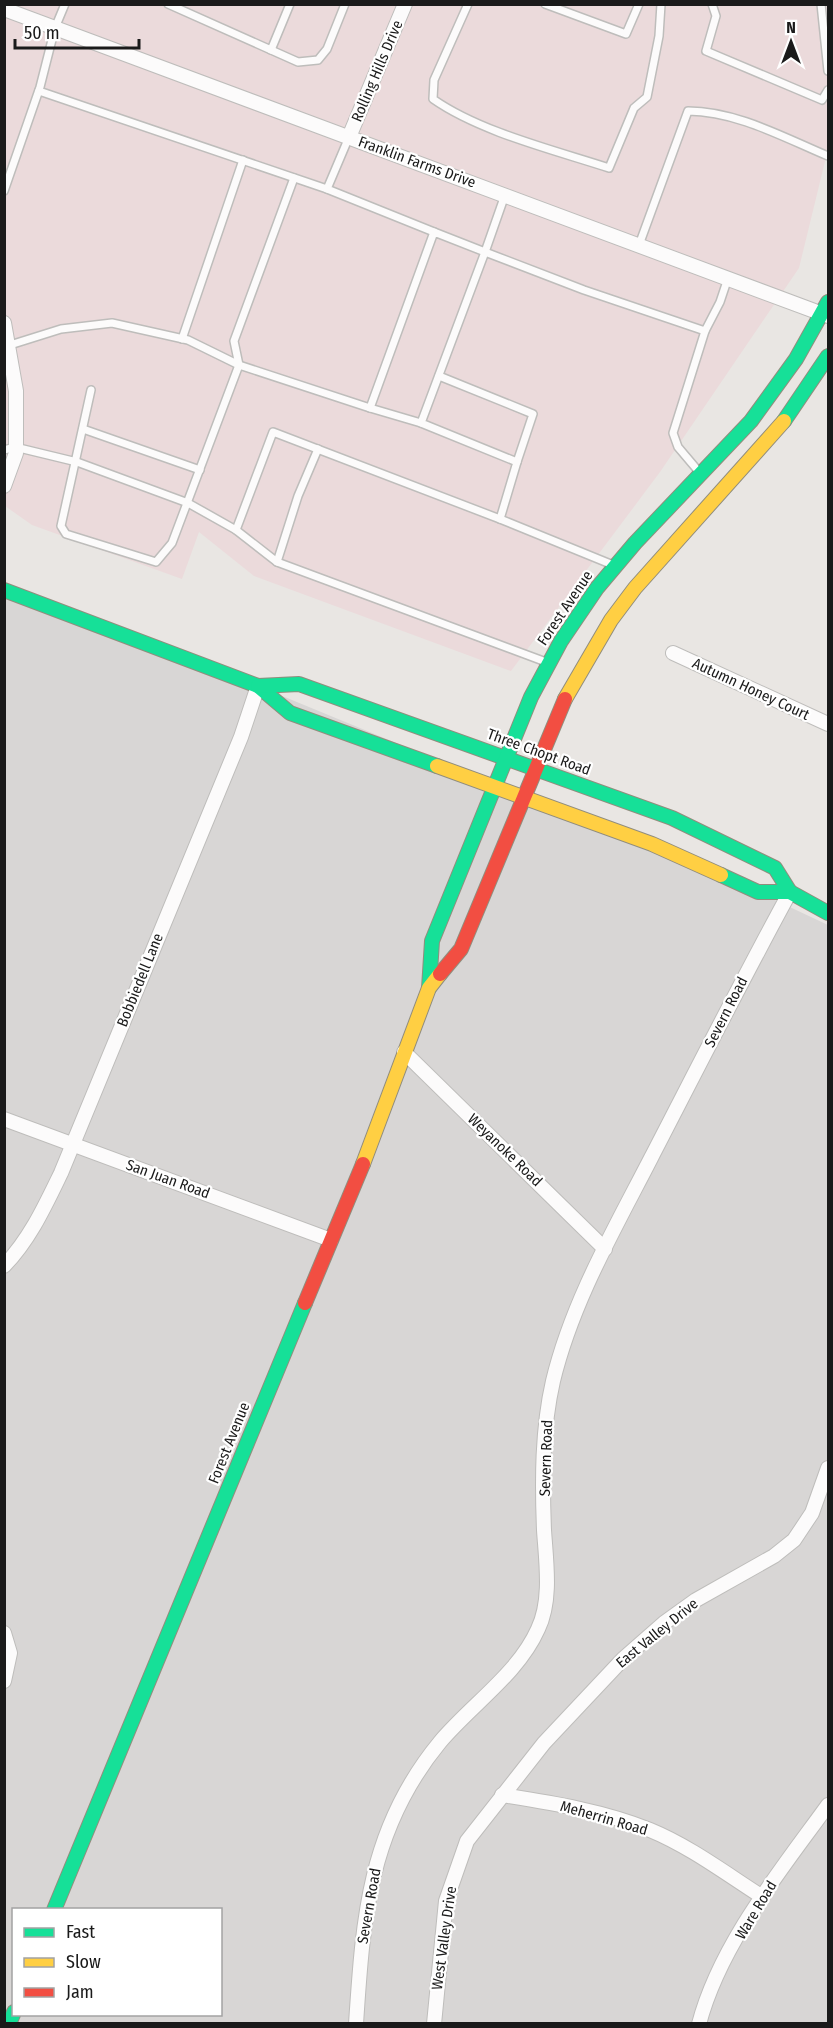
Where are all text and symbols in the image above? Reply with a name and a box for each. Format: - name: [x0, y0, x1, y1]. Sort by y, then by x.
- scale bar: [15, 12, 140, 50]
- north arrow: [761, 12, 821, 72]
- street label: Rolling Hills Drive: [348, 18, 406, 124]
- text: N: [786, 18, 796, 37]
- text: 50 m: [24, 22, 60, 44]
- street label: Franklin Farms Drive: [356, 132, 478, 192]
- street label: Forest Avenue: [533, 567, 597, 649]
- street label: Autumn Honey Court: [690, 654, 812, 724]
- street label: Three Chopt Road: [485, 725, 593, 779]
- street label: Bobbiedell Lane: [113, 931, 167, 1029]
- street label: Severn Road: [701, 974, 751, 1050]
- street label: Weyanoke Road: [464, 1110, 546, 1190]
- street label: San Juan Road: [124, 1155, 212, 1203]
- street label: Forest Avenue: [205, 1400, 253, 1486]
- street label: Severn Road: [536, 1419, 556, 1497]
- street label: East Valley Drive: [612, 1594, 702, 1672]
- street label: Meherrin Road: [558, 1797, 650, 1839]
- street label: Severn Road: [353, 1867, 385, 1945]
- street label: Ware Road: [732, 1878, 780, 1942]
- street label: West Valley Drive: [428, 1885, 460, 1991]
- legend: [12, 1908, 222, 2016]
- text: Fast: [66, 1921, 95, 1943]
- text: Slow: [66, 1951, 101, 1973]
- text: Jam: [66, 1981, 94, 2003]

